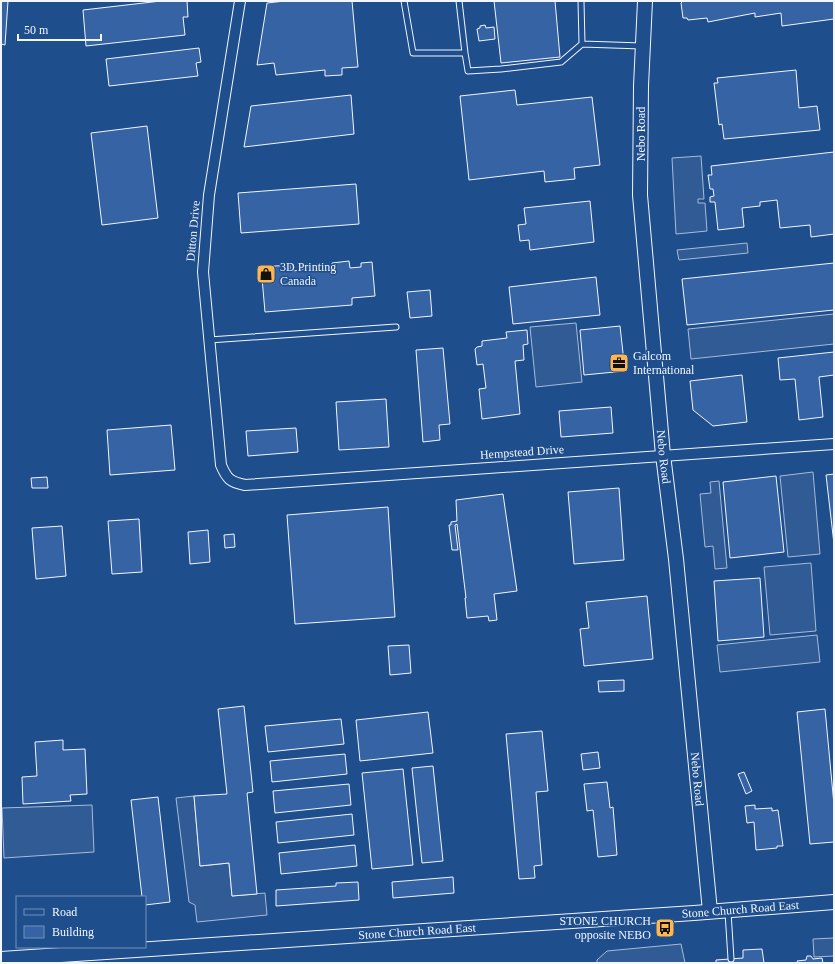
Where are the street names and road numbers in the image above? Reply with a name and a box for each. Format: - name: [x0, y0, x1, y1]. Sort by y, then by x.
- street label: Nebo Road: [634, 107, 648, 161]
- street label: Ditton Drive: [183, 200, 203, 262]
- street label: Nebo Road: [654, 429, 674, 485]
- street label: Hempstead Drive: [479, 442, 565, 462]
- street label: Nebo Road: [688, 751, 707, 807]
- street label: Stone Church Road East: [681, 898, 800, 921]
- street label: Stone Church Road East: [358, 920, 477, 942]

